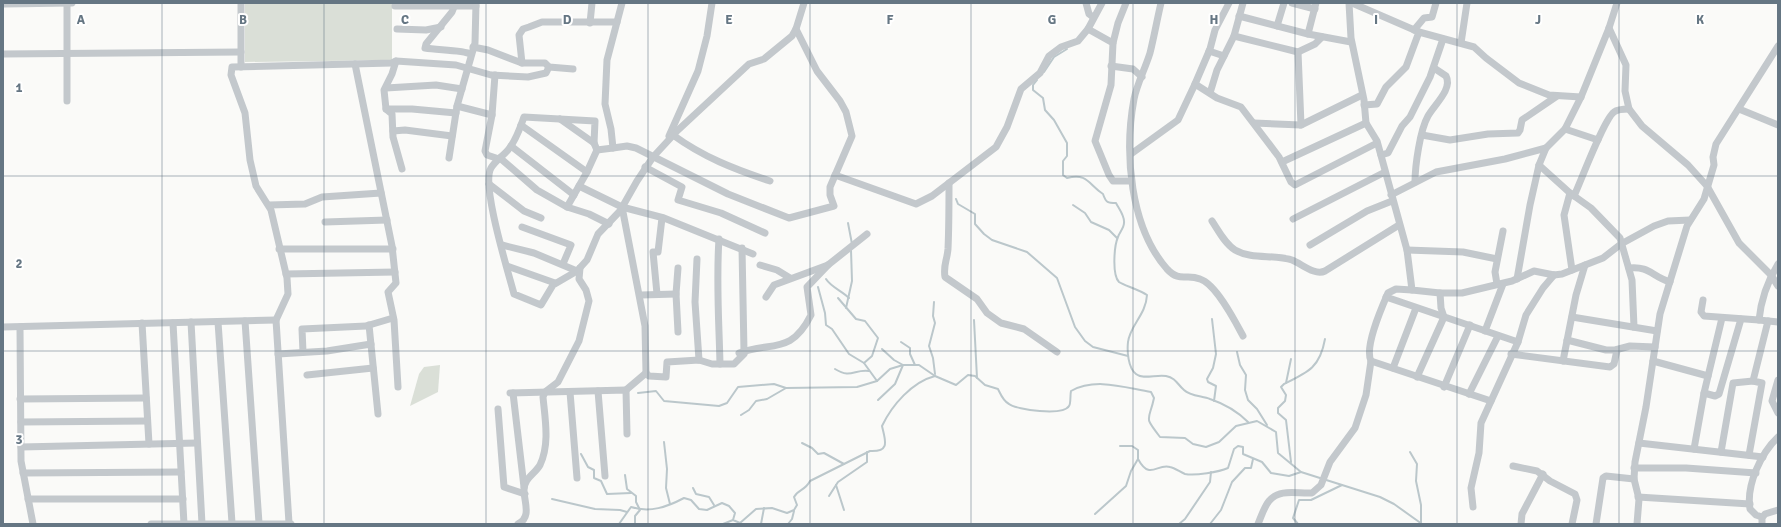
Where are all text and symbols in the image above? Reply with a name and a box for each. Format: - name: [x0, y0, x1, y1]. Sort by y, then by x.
- text: A: [77, 12, 86, 28]
- text: B: [239, 12, 247, 28]
- text: C: [401, 12, 409, 28]
- text: D: [563, 12, 572, 28]
- text: E: [725, 12, 733, 28]
- text: F: [887, 12, 894, 28]
- text: G: [1048, 12, 1056, 28]
- text: H: [1210, 12, 1218, 28]
- text: I: [1374, 12, 1378, 28]
- text: J: [1535, 12, 1541, 28]
- text: K: [1696, 12, 1704, 28]
- text: 1: [15, 80, 23, 96]
- text: 2: [15, 256, 23, 272]
- text: 3: [15, 432, 23, 448]

